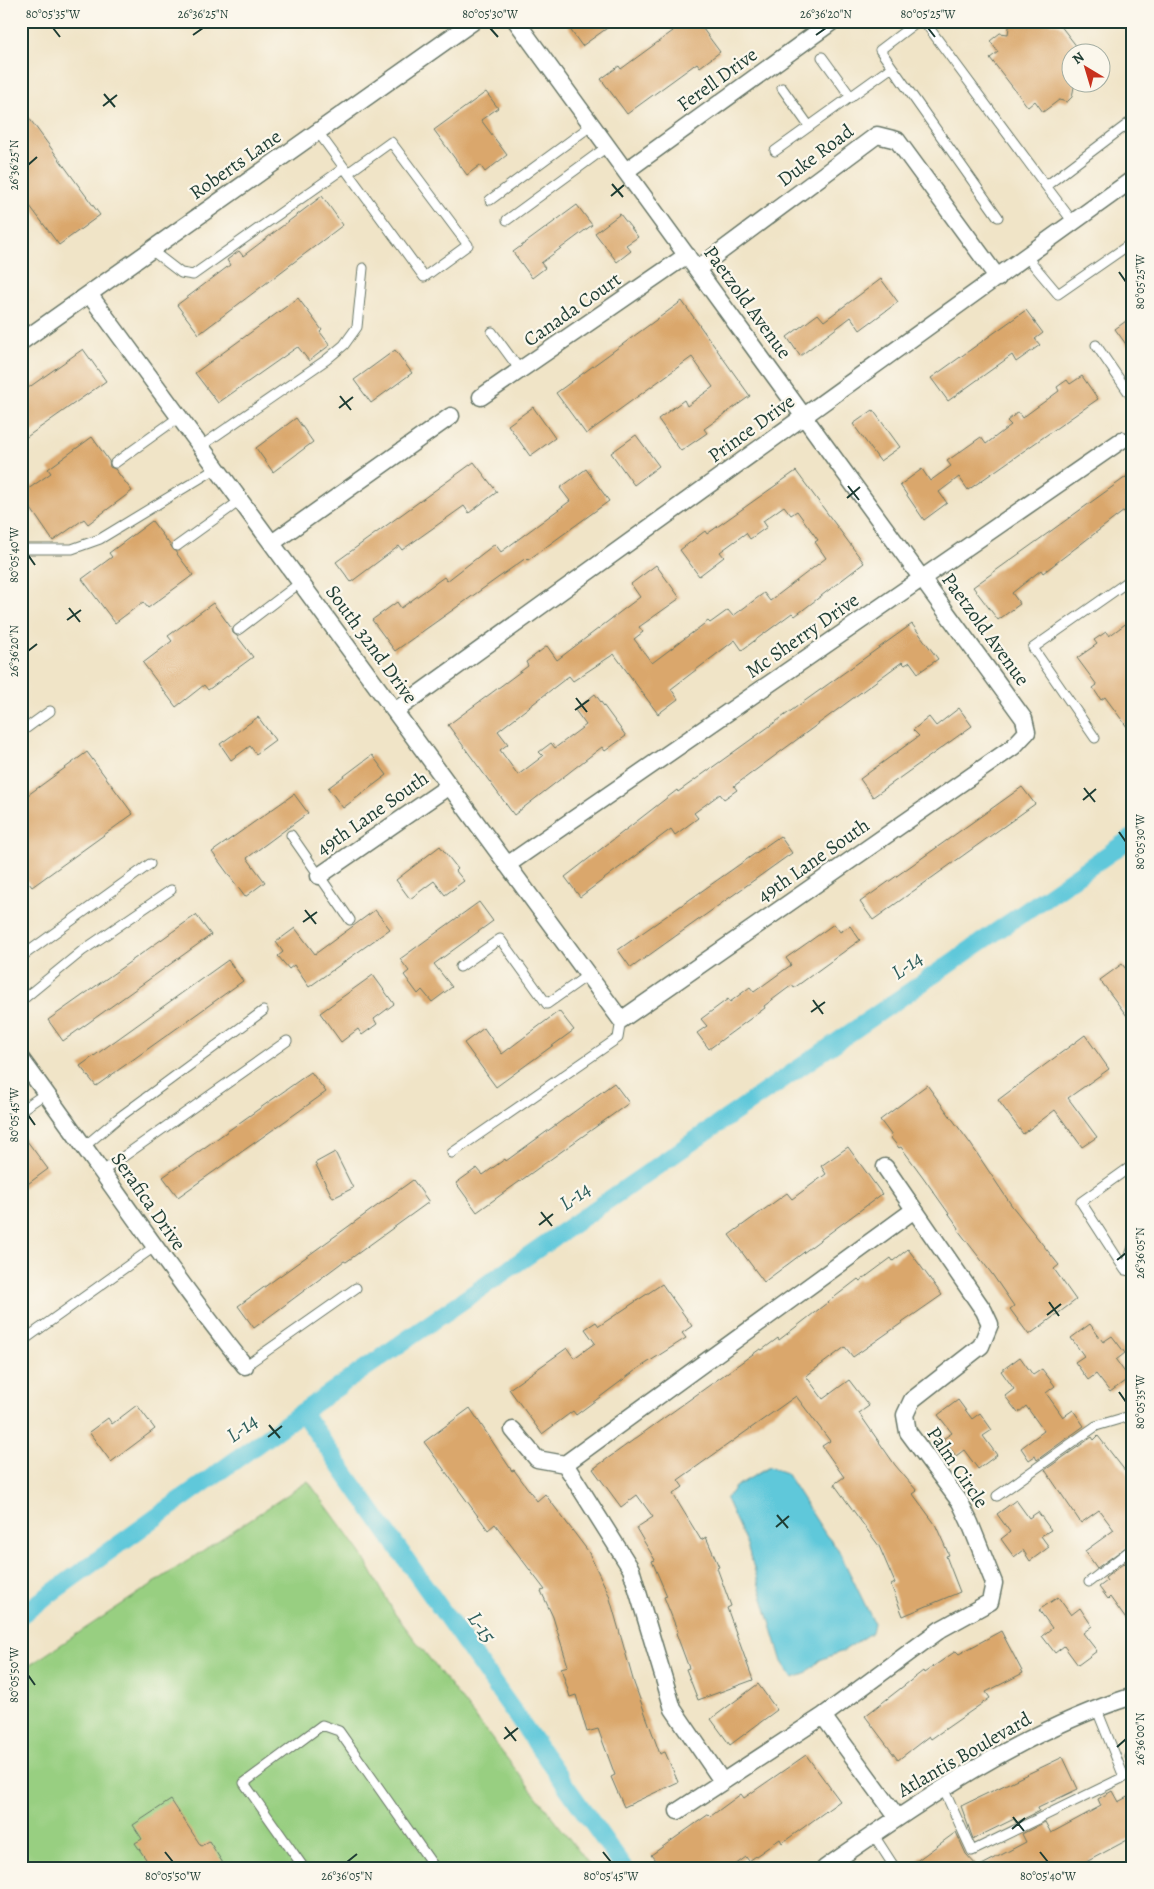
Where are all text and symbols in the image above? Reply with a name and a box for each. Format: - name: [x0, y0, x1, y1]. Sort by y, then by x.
- text: 80°05'35"W: [26, 6, 81, 22]
- text: 26°36'25"N: [178, 6, 229, 22]
- text: 80°05'30"W: [462, 6, 519, 22]
- text: 26°36'20"N: [800, 6, 852, 22]
- text: 80°05'25"W: [900, 6, 956, 22]
- street label: Ferell Drive: [672, 41, 763, 118]
- north arrow: [1062, 42, 1112, 92]
- text: N: [1068, 48, 1088, 69]
- street label: Duke Road: [772, 118, 859, 193]
- street label: Roberts Lane: [184, 123, 287, 206]
- text: 26°36'25"N: [6, 139, 22, 190]
- street label: Paetzold Avenue: [697, 240, 798, 364]
- text: 80°05'25"W: [1132, 254, 1148, 310]
- street label: Canada Court: [518, 266, 627, 353]
- street label: Prince Drive: [702, 388, 800, 469]
- text: 80°05'40"W: [6, 526, 22, 583]
- street label: Paetzold Avenue: [935, 567, 1036, 691]
- street label: South 32nd Drive: [319, 579, 424, 709]
- street label: Mc Sherry Drive: [740, 586, 864, 684]
- text: 26°36'20"N: [6, 625, 22, 677]
- street label: 49th Lane South: [311, 765, 434, 862]
- street label: 49th Lane South: [752, 812, 875, 909]
- text: 80°05'30"W: [1132, 813, 1148, 870]
- water label: L-14: [885, 944, 929, 986]
- text: 80°05'45"W: [6, 1087, 22, 1142]
- street label: Serafica Drive: [105, 1147, 192, 1256]
- water label: L-14: [553, 1175, 597, 1217]
- text: 26°36'05"N: [1132, 1227, 1148, 1279]
- text: 80°05'35"W: [1132, 1374, 1148, 1429]
- water label: L-14: [220, 1407, 264, 1449]
- street label: Palm Circle: [920, 1421, 995, 1513]
- water label: L-15: [461, 1606, 503, 1649]
- text: 80°05'50"W: [6, 1646, 22, 1703]
- street label: Atlantis Boulevard: [892, 1705, 1036, 1804]
- text: 26°36'00"N: [1132, 1712, 1148, 1765]
- text: 80°05'50"W: [145, 1868, 202, 1884]
- text: 26°36'05"N: [321, 1868, 373, 1884]
- text: 80°05'45"W: [584, 1868, 639, 1884]
- text: 80°05'40"W: [1020, 1868, 1077, 1884]

